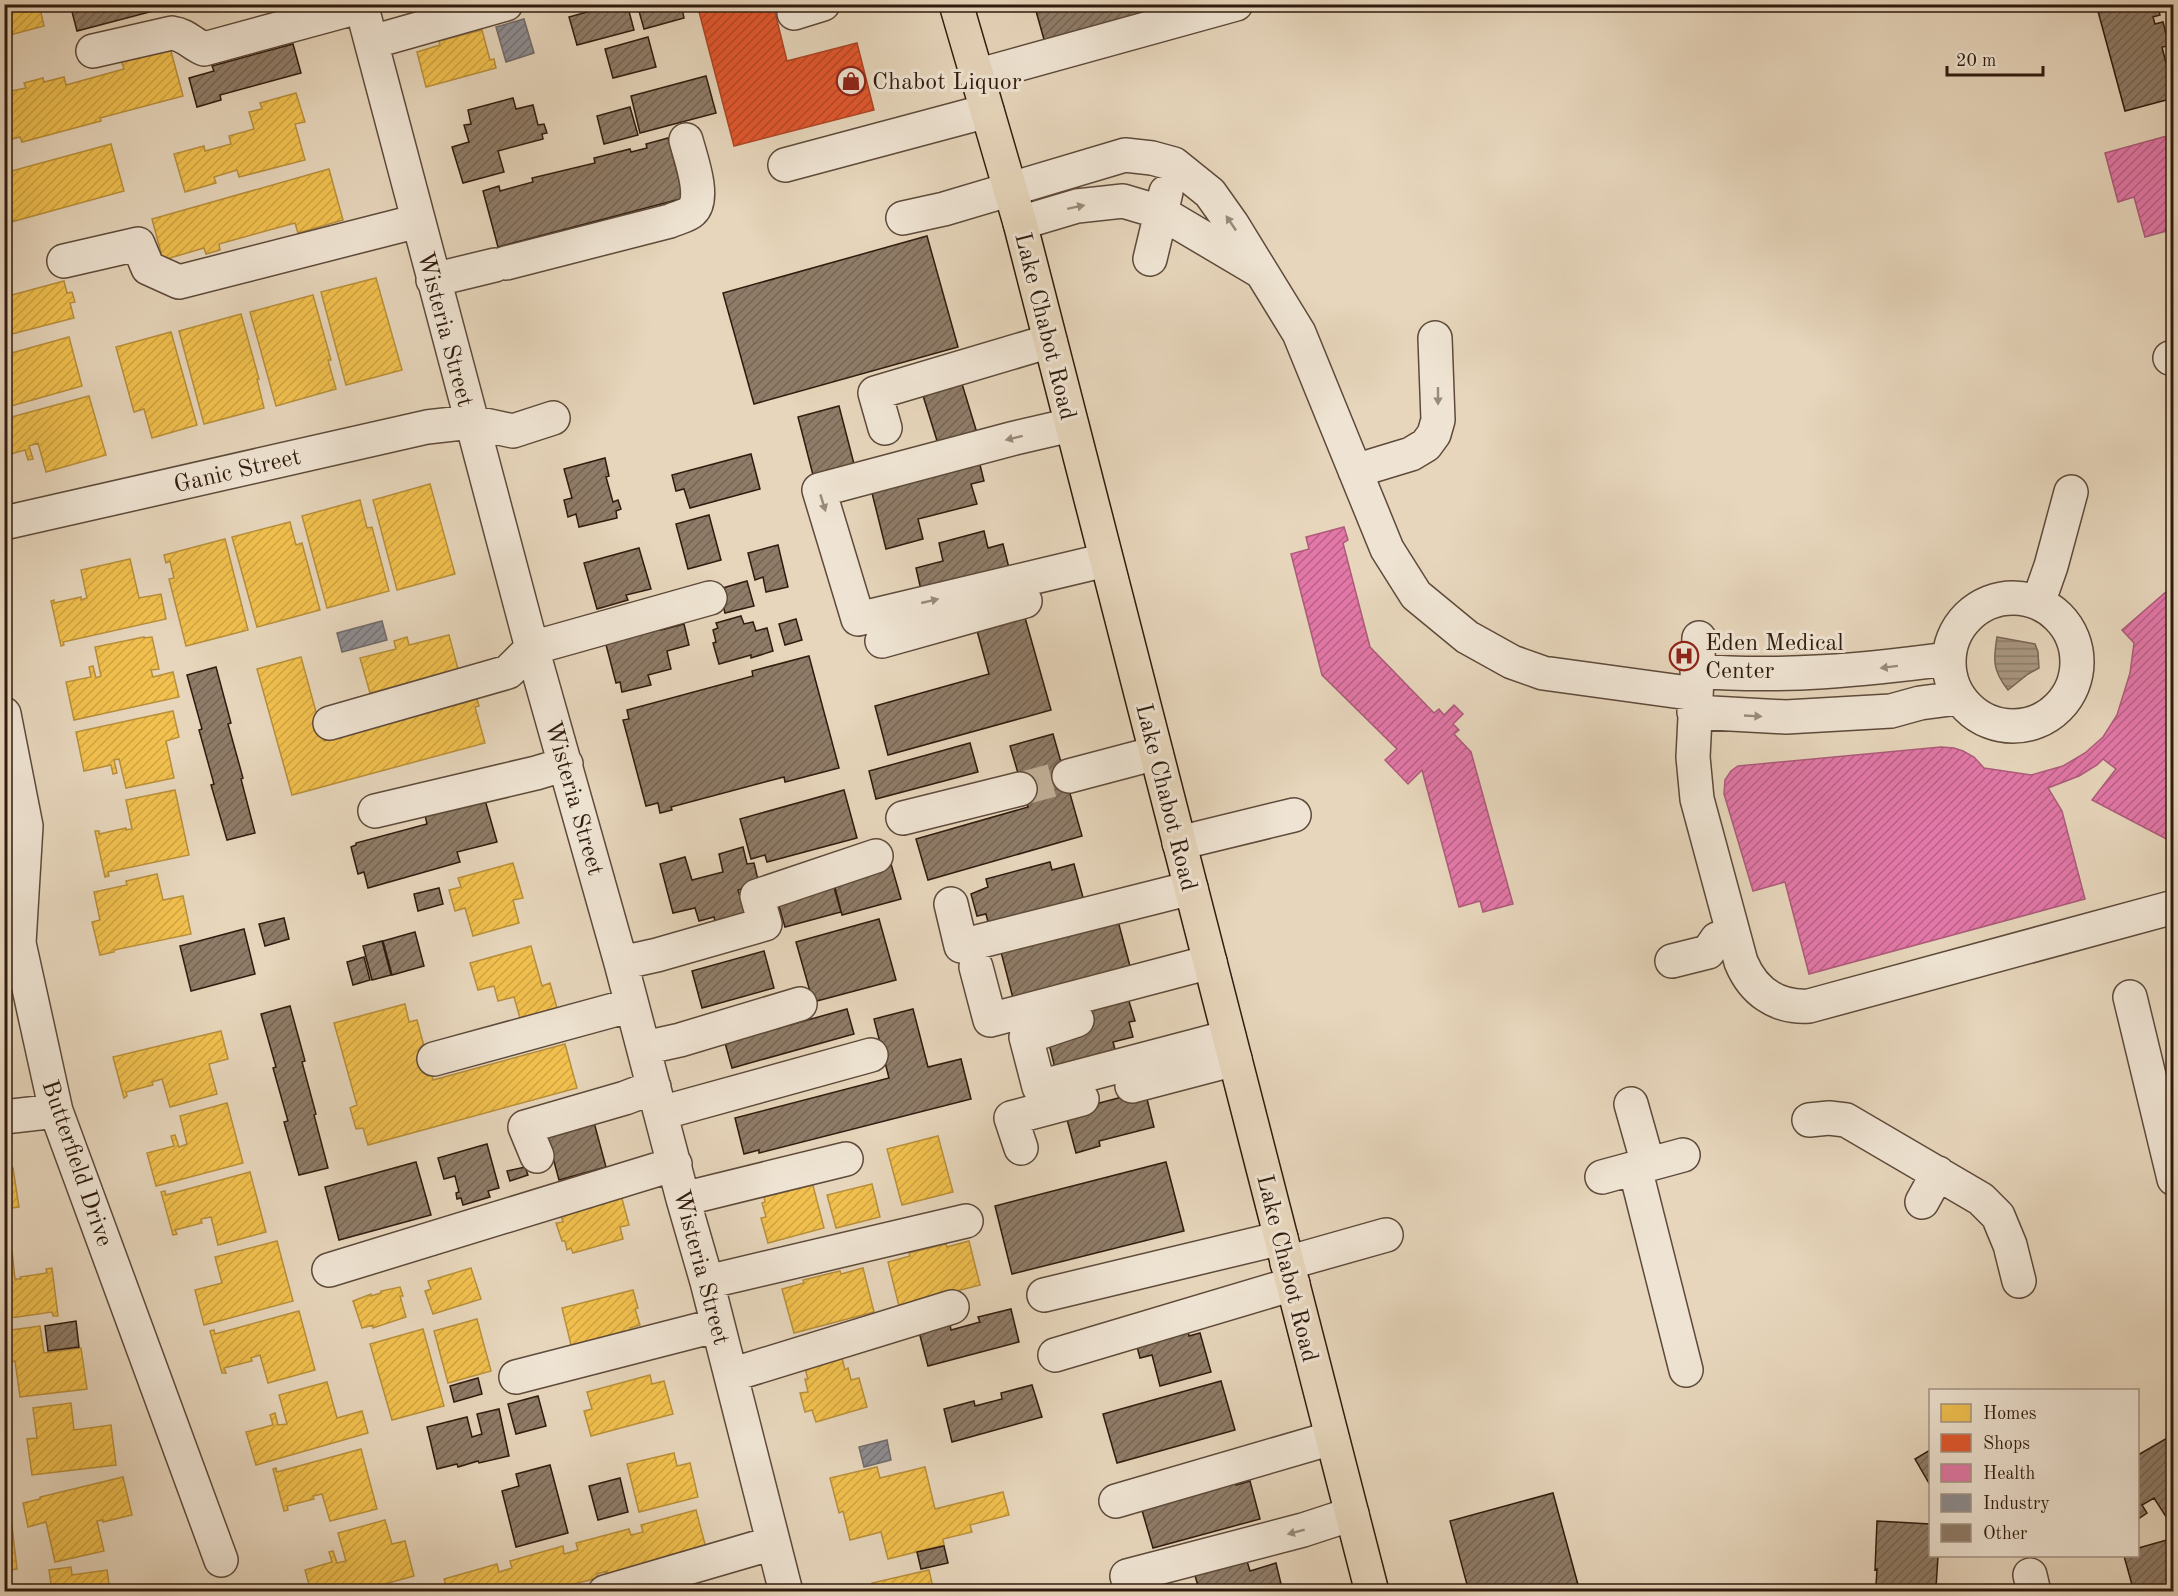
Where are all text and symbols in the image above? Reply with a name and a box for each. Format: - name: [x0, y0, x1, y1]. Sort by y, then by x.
- scale bar: [1947, 39, 2043, 77]
- text: 20 m: [1956, 52, 1996, 70]
- shop icon: Chabot Liquor: [835, 65, 867, 97]
- place label: Chabot Liquor: [872, 71, 1022, 95]
- one-way arrow: [1067, 202, 1086, 211]
- one-way arrow: [1225, 215, 1236, 231]
- street label: Lake Chabot Road: [1009, 230, 1079, 423]
- street label: Wisteria Street: [412, 249, 476, 410]
- one-way arrow: [1433, 387, 1443, 406]
- one-way arrow: [1005, 434, 1024, 444]
- street label: Ganic Street: [172, 446, 303, 498]
- one-way arrow: [819, 494, 828, 512]
- one-way arrow: [921, 596, 939, 606]
- place label: Eden Medical Center: [1705, 632, 1844, 684]
- hospital icon: Eden Medical Center: [1668, 640, 1700, 672]
- one-way arrow: [1880, 662, 1899, 671]
- street label: Lake Chabot Road: [1130, 701, 1200, 894]
- one-way arrow: [1743, 711, 1762, 720]
- street label: Wisteria Street: [540, 719, 607, 878]
- street label: Butterfield Drive: [36, 1077, 116, 1250]
- street label: Lake Chabot Road: [1251, 1172, 1321, 1365]
- street label: Wisteria Street: [668, 1187, 732, 1348]
- legend: [1929, 1389, 2139, 1557]
- text: Homes: [1983, 1405, 2037, 1423]
- text: Shops: [1983, 1435, 2030, 1453]
- text: Health: [1983, 1465, 2036, 1483]
- text: Industry: [1983, 1495, 2050, 1513]
- text: Other: [1983, 1525, 2028, 1543]
- one-way arrow: [1287, 1528, 1305, 1538]

